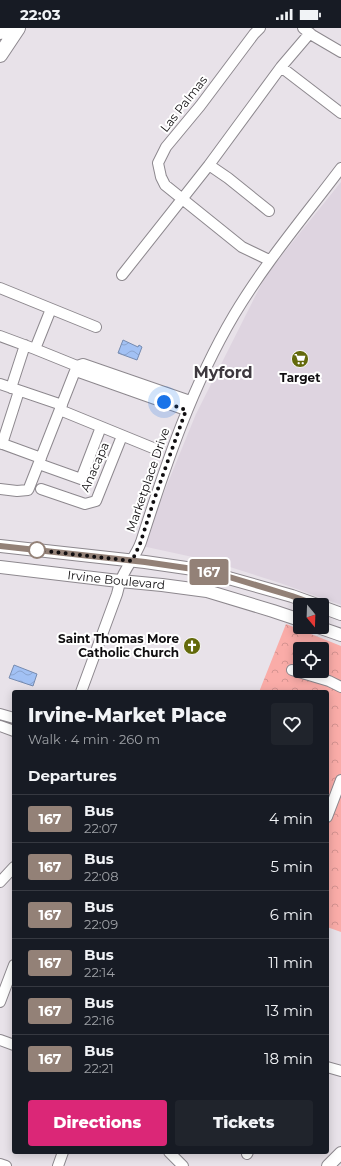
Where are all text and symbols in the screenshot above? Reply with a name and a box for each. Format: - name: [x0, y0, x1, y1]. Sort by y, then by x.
- text: 22:03: [20, 5, 61, 24]
- street label: Las Palmas: [157, 72, 210, 135]
- supermarket icon: Target: [290, 349, 310, 369]
- district label: Myford: [193, 363, 253, 382]
- place label: Target: [280, 370, 321, 385]
- your location: [154, 392, 174, 412]
- street label: Marketplace Drive: [123, 426, 172, 534]
- street label: Anacapa: [77, 440, 112, 494]
- unlabelled marker: [28, 541, 46, 559]
- line badge: 167: [186, 559, 232, 585]
- text: 167: [197, 563, 221, 581]
- street label: Irvine Boulevard: [67, 567, 166, 592]
- north arrow: [293, 598, 329, 634]
- map controls: [293, 598, 329, 678]
- place label: Saint Thomas More Catholic Church: [58, 631, 179, 660]
- church icon: Saint Thomas More Catholic Church: [182, 636, 202, 656]
- button: locate: [293, 642, 329, 678]
- button: heart: [271, 703, 313, 745]
- text: Irvine-Market Place: [28, 704, 227, 727]
- text: Walk · 4 min · 260 m: [28, 731, 160, 747]
- text: Departures: [28, 766, 117, 785]
- text: Bus: [84, 801, 114, 820]
- text: 4 min: [269, 809, 313, 828]
- text: 167: [38, 810, 62, 828]
- text: 22:07: [84, 820, 118, 836]
- text: Bus: [84, 849, 114, 868]
- text: 5 min: [270, 857, 313, 876]
- text: 167: [38, 858, 62, 876]
- text: 22:08: [84, 868, 118, 884]
- text: Bus: [84, 897, 114, 916]
- text: 6 min: [270, 905, 313, 924]
- text: 167: [38, 906, 62, 924]
- text: 22:09: [84, 916, 118, 932]
- text: Bus: [84, 945, 114, 964]
- text: 11 min: [268, 953, 313, 972]
- text: 167: [38, 954, 62, 972]
- text: 22:14: [84, 964, 115, 980]
- text: Bus: [84, 993, 114, 1012]
- text: 13 min: [265, 1001, 313, 1020]
- text: 167: [38, 1002, 62, 1020]
- text: 22:16: [84, 1012, 114, 1028]
- text: Bus: [84, 1041, 114, 1060]
- text: 18 min: [264, 1049, 313, 1068]
- text: 167: [38, 1050, 62, 1068]
- text: 22:21: [84, 1060, 114, 1076]
- button: Directions: [28, 1100, 167, 1146]
- button: Tickets: [175, 1100, 313, 1146]

